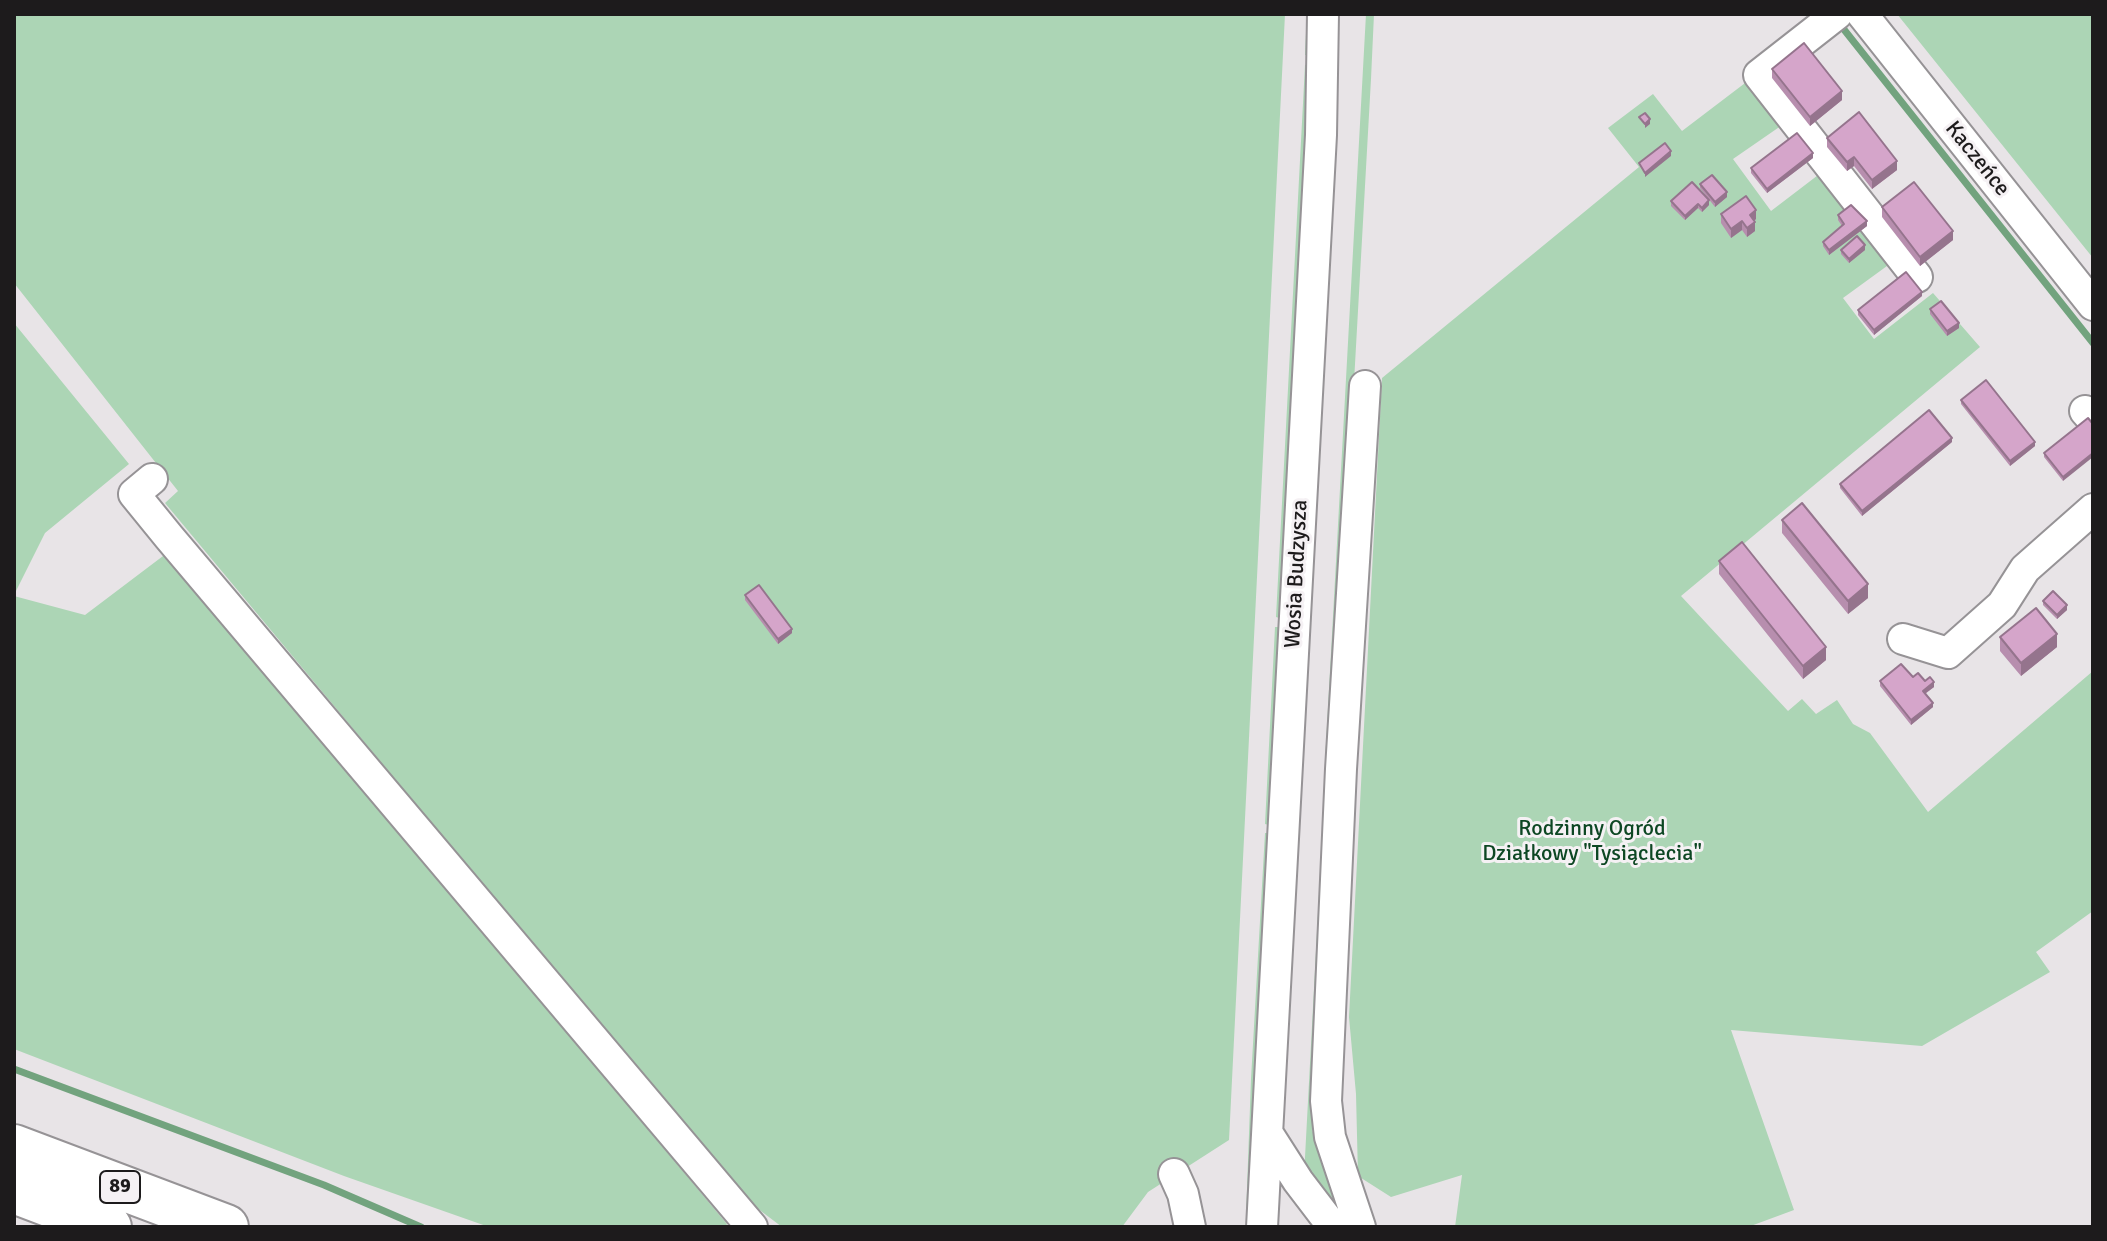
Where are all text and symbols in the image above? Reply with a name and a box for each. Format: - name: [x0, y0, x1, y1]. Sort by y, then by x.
- street label: Kaczeńce: [1939, 116, 2015, 202]
- street label: Wosia Budzysza: [1280, 499, 1314, 649]
- park label: Rodzinny Ogród Działkowy "Tysiąclecia": [1482, 816, 1702, 868]
- road number: 89: [100, 1171, 140, 1203]

